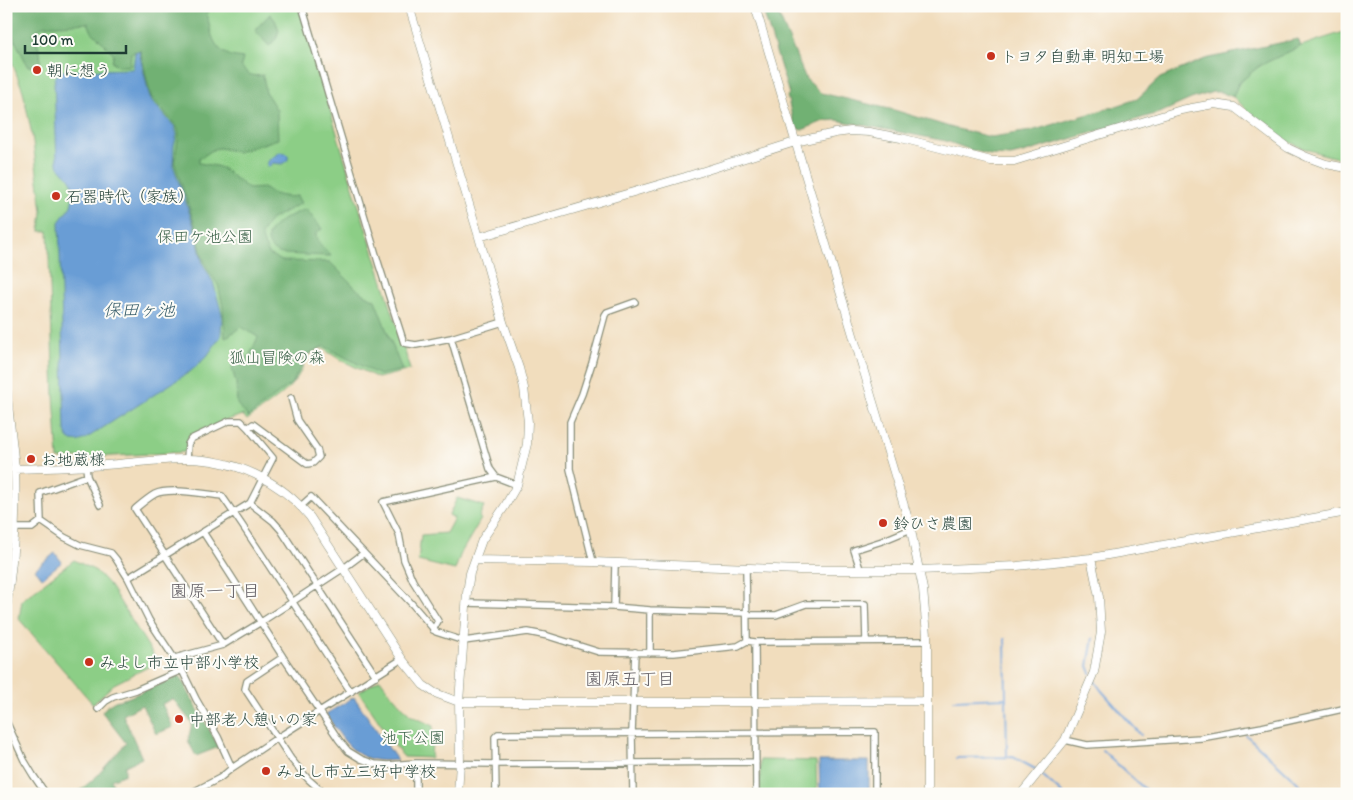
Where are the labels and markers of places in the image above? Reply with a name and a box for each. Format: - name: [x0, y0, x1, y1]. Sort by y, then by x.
- place label: トヨタ自動車 明知工場: [1001, 47, 1165, 66]
- marker: トヨタ自動車 明知工場: [985, 50, 997, 62]
- place label: 朝に想う: [47, 61, 111, 80]
- marker: 朝に想う: [31, 64, 43, 76]
- place label: 石器時代（家族）: [66, 187, 194, 206]
- marker: 石器時代（家族）: [50, 190, 62, 202]
- place label: お地蔵様: [41, 450, 105, 469]
- marker: お地蔵様: [25, 453, 37, 465]
- place label: 鈴ひさ農園: [893, 514, 973, 533]
- marker: 鈴ひさ農園: [877, 517, 889, 529]
- place label: みよし市立中部小学校: [99, 653, 259, 672]
- marker: みよし市立中部小学校: [83, 656, 95, 668]
- place label: 中部老人憩いの家: [189, 710, 317, 729]
- marker: 中部老人憩いの家: [173, 713, 185, 725]
- place label: みよし市立三好中学校: [276, 762, 436, 781]
- marker: みよし市立三好中学校: [260, 765, 272, 777]

